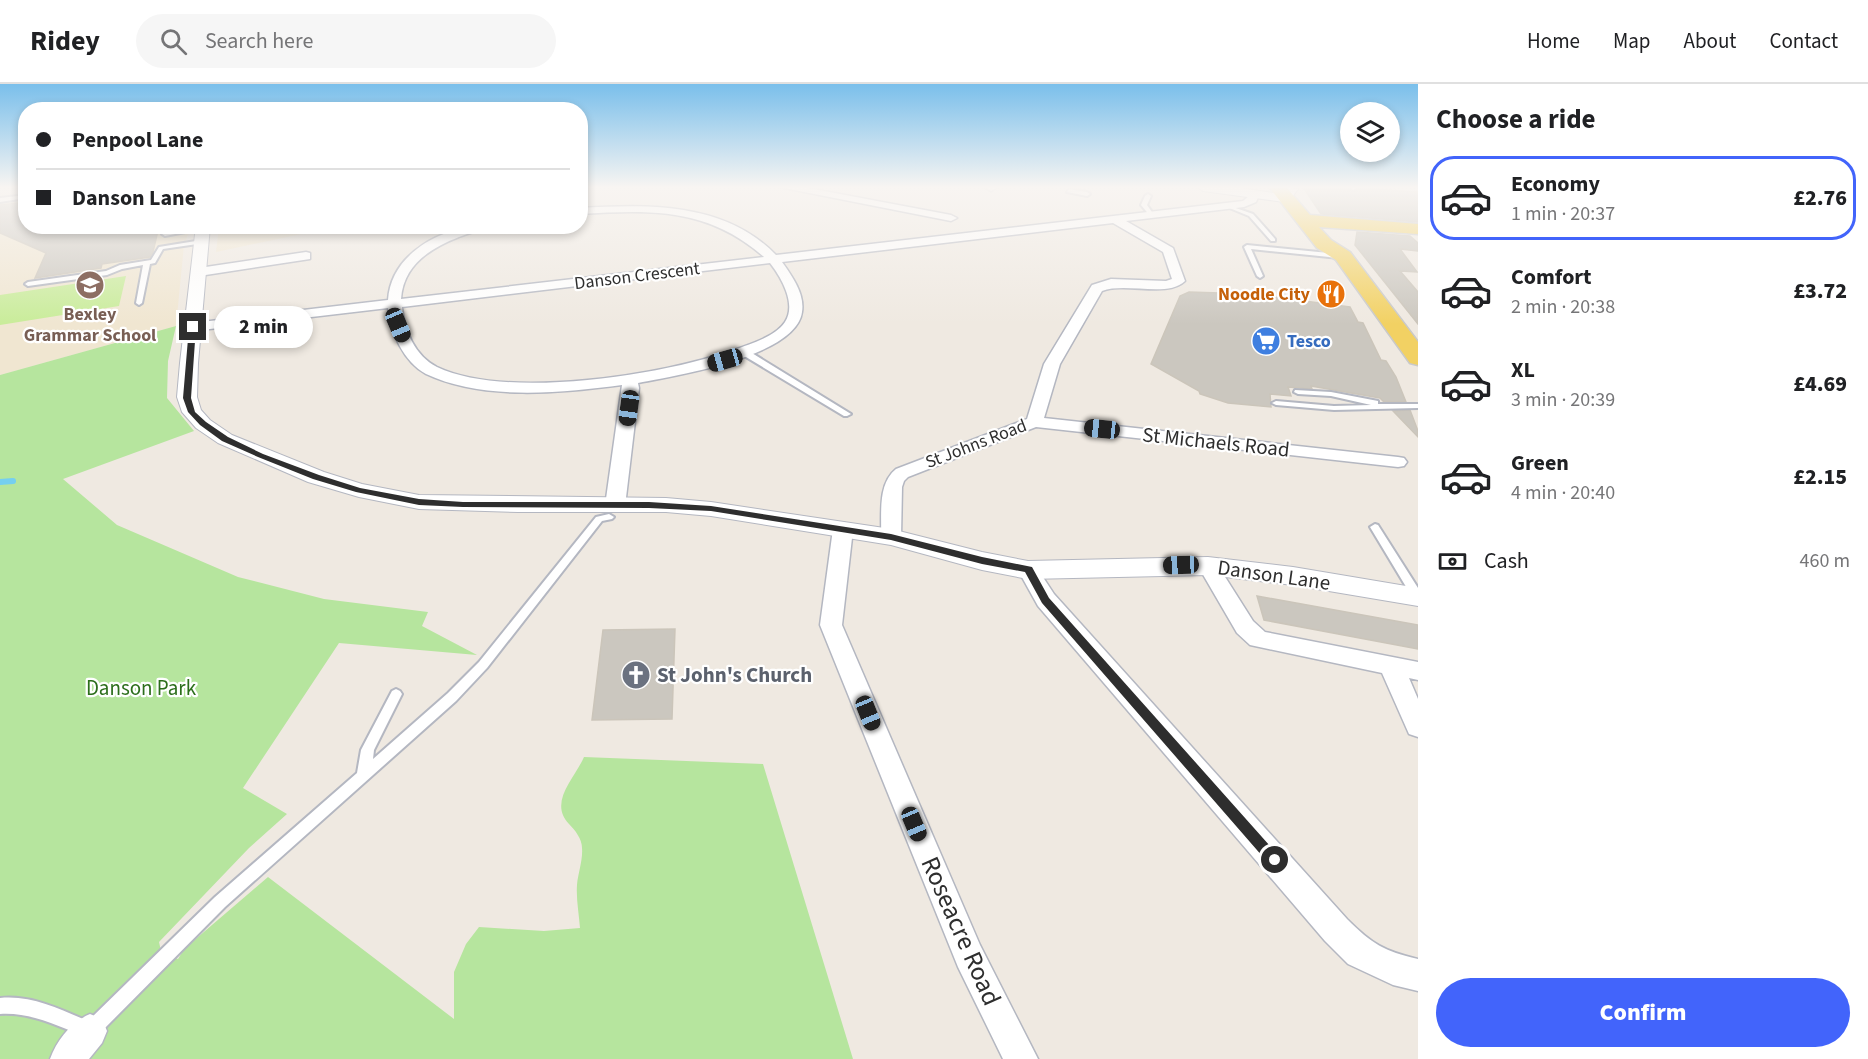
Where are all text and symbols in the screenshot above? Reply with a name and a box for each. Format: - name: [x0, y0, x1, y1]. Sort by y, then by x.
- search box: [136, 14, 556, 68]
- text: Ridey: [30, 21, 100, 61]
- icon: search: [157, 25, 190, 58]
- text: Search here: [205, 25, 313, 57]
- text: Home: [1527, 26, 1580, 56]
- text: Map: [1613, 26, 1651, 56]
- text: About: [1684, 26, 1736, 56]
- text: Contact: [1769, 26, 1838, 56]
- text: Choose a ride: [1436, 100, 1596, 139]
- map controls: [1340, 102, 1400, 162]
- button: layers: [1340, 102, 1400, 162]
- text: Penpool Lane: [72, 124, 203, 156]
- text: Economy: [1511, 168, 1600, 200]
- icon: car: [1439, 171, 1493, 225]
- text: Danson Lane: [72, 182, 196, 214]
- text: £2.76: [1793, 182, 1847, 214]
- text: 1 min · 20:37: [1511, 200, 1615, 228]
- street label: Danson Crescent: [573, 256, 701, 296]
- text: Comfort: [1511, 261, 1592, 293]
- icon: car: [1439, 264, 1493, 318]
- school or university icon: Bexley Grammar School: [74, 269, 106, 301]
- text: £3.72: [1793, 275, 1847, 307]
- restaurant icon: Noodle City: [1315, 278, 1347, 310]
- place label: Noodle City: [1218, 282, 1311, 307]
- text: 2 min · 20:38: [1511, 293, 1615, 321]
- place label: Bexley Grammar School: [24, 302, 156, 348]
- car: [383, 305, 413, 345]
- callout: 2 min: [214, 306, 313, 348]
- route end: [179, 313, 206, 340]
- text: 2 min: [239, 313, 288, 341]
- supermarket icon: Tesco: [1250, 325, 1282, 357]
- place label: Tesco: [1287, 329, 1331, 354]
- car: [705, 346, 745, 374]
- text: XL: [1511, 354, 1535, 386]
- icon: car: [1439, 357, 1493, 411]
- text: £4.69: [1793, 368, 1847, 400]
- text: 3 min · 20:39: [1511, 386, 1615, 414]
- car: [618, 389, 640, 427]
- street label: St Johns Road: [922, 413, 1030, 475]
- car: [1083, 418, 1121, 440]
- street label: St Michaels Road: [1141, 419, 1291, 465]
- text: Green: [1511, 447, 1569, 479]
- icon: car: [1439, 450, 1493, 504]
- text: £2.15: [1793, 461, 1847, 493]
- text: 4 min · 20:40: [1511, 479, 1615, 507]
- icon: cash: [1436, 545, 1469, 578]
- text: Cash: [1484, 545, 1529, 577]
- text: 460 m: [1800, 547, 1850, 575]
- street label: Danson Lane: [1216, 552, 1332, 598]
- car: [1163, 555, 1199, 575]
- church icon: St John's Church: [620, 659, 652, 691]
- place label: St John's Church: [657, 660, 812, 690]
- park label: Danson Park: [86, 673, 197, 703]
- car: [853, 693, 883, 733]
- car: [899, 804, 929, 844]
- route start: [1261, 846, 1288, 873]
- street label: Roseacre Road: [912, 851, 1010, 1011]
- button: Confirm: [1436, 978, 1850, 1047]

